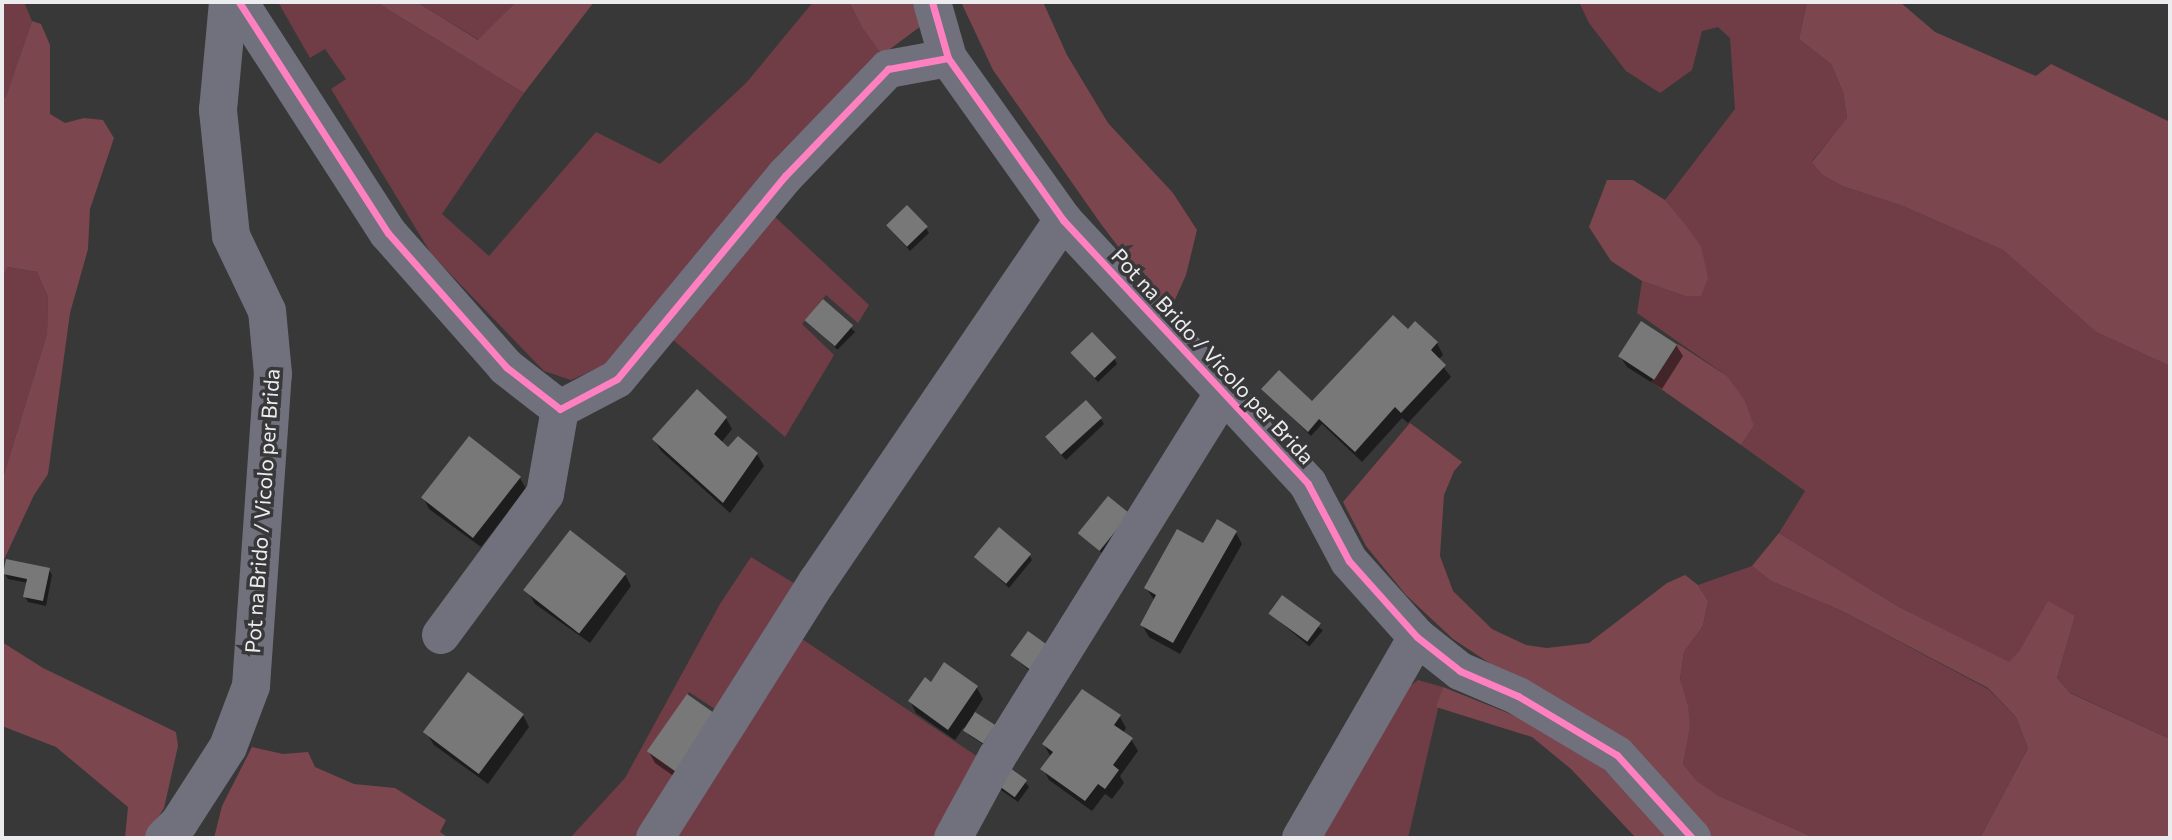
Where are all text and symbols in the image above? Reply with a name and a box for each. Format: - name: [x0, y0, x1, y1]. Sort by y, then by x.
- street label: Pot na Brido / Vicolo per Brida: [1106, 243, 1320, 469]
- street label: Pot na Brido / Vicolo per Brida: [239, 368, 285, 654]

